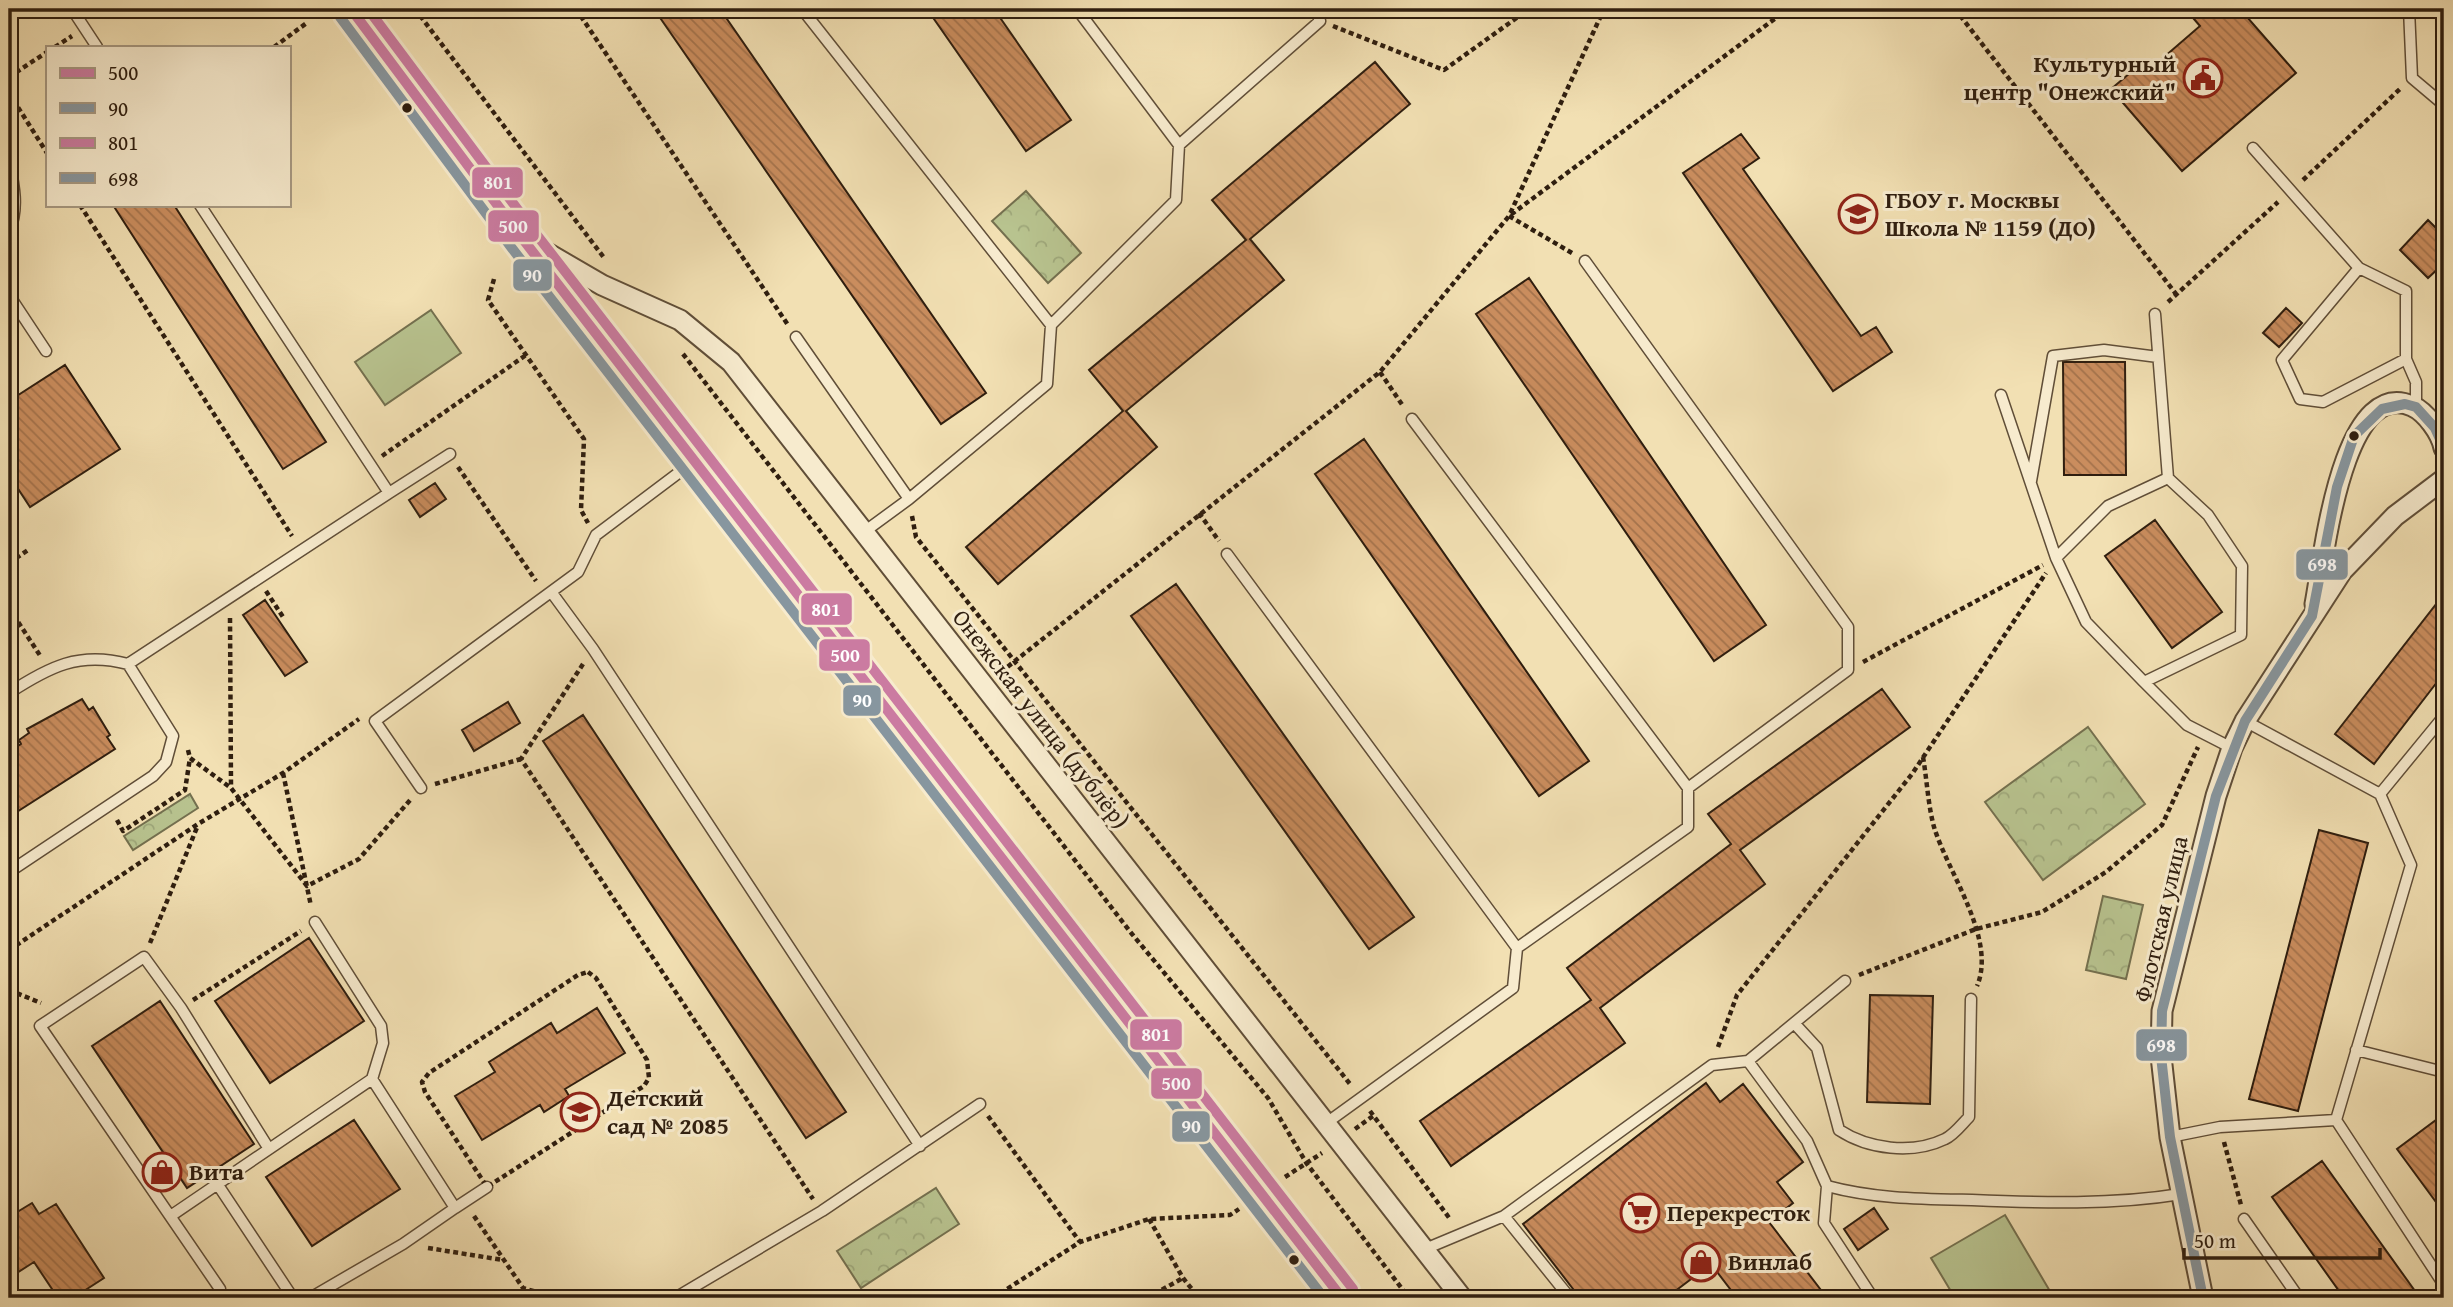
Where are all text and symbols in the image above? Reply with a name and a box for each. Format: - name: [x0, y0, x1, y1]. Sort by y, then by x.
- legend: [46, 46, 290, 206]
- place label: Культурный центр "Онежский": [1964, 46, 2176, 109]
- text: 500: [108, 57, 138, 88]
- public building icon: Культурный центр "Онежский": [2182, 57, 2224, 99]
- text: 90: [108, 93, 128, 124]
- unlabelled marker: [400, 101, 414, 115]
- text: 801: [108, 127, 138, 158]
- text: 698: [108, 163, 138, 194]
- line badge: 801: [471, 166, 524, 199]
- text: 801: [483, 168, 513, 196]
- place label: ГБОУ г. Москвы Школа № 1159 (ДО): [1885, 182, 2096, 245]
- school or university icon: ГБОУ г. Москвы Школа № 1159 (ДО): [1837, 193, 1879, 235]
- line badge: 500: [487, 209, 540, 243]
- text: 500: [498, 212, 528, 240]
- line badge: 90: [512, 258, 553, 292]
- text: 90: [522, 261, 542, 289]
- unlabelled marker: [2347, 429, 2361, 443]
- line badge: 698: [2295, 548, 2349, 581]
- text: 698: [2307, 550, 2337, 578]
- line badge: 801: [800, 592, 853, 626]
- text: 801: [811, 595, 841, 623]
- street label: Онежская улица (дублёр): [945, 602, 1138, 836]
- line badge: 500: [818, 638, 871, 672]
- text: 500: [830, 641, 860, 669]
- line badge: 90: [842, 684, 882, 717]
- text: 90: [852, 686, 872, 714]
- street label: Флотская улица: [2124, 832, 2197, 1005]
- line badge: 801: [1129, 1018, 1183, 1051]
- text: 801: [1141, 1020, 1171, 1048]
- line badge: 698: [2135, 1028, 2188, 1062]
- text: 698: [2146, 1031, 2176, 1059]
- line badge: 500: [1150, 1067, 1203, 1100]
- text: 500: [1161, 1069, 1191, 1097]
- place label: Детский сад № 2085: [606, 1080, 729, 1143]
- school or university icon: Детский сад № 2085: [559, 1091, 601, 1133]
- line badge: 90: [1171, 1110, 1211, 1143]
- text: 90: [1181, 1112, 1201, 1140]
- shop icon: Вита: [141, 1151, 183, 1193]
- place label: Вита: [189, 1154, 245, 1189]
- supermarket icon: Перекресток: [1619, 1192, 1661, 1234]
- place label: Перекресток: [1667, 1195, 1810, 1230]
- scale bar: [2184, 1216, 2380, 1260]
- text: 50 m: [2194, 1225, 2236, 1256]
- shop icon: Винлаб: [1680, 1241, 1722, 1283]
- place label: Винлаб: [1728, 1244, 1812, 1279]
- unlabelled marker: [1287, 1253, 1301, 1267]

